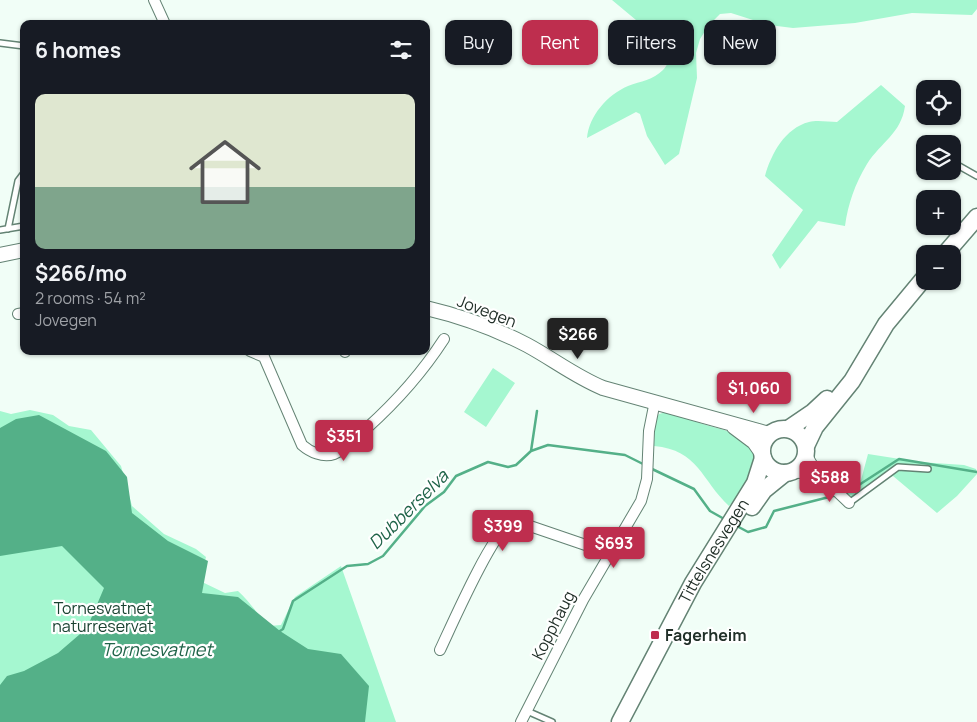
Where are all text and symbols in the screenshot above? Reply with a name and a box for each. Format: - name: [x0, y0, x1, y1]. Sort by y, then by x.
- chip: Buy: [445, 20, 512, 65]
- chip: Rent: [522, 20, 598, 65]
- chip: Filters: [608, 20, 694, 65]
- chip: New: [704, 20, 776, 65]
- text: 6 homes: [35, 36, 121, 64]
- icon: filters: [387, 36, 415, 64]
- map controls: [916, 80, 961, 290]
- button: locate: [916, 80, 961, 125]
- icon: home: [180, 127, 270, 217]
- button: layers: [916, 135, 961, 180]
- button: +: [916, 190, 961, 235]
- button: −: [916, 245, 961, 290]
- text: $266/mo: [35, 259, 127, 287]
- text: 2 rooms · 54 m²: [35, 287, 146, 309]
- street label: Jovegen: [454, 290, 520, 332]
- text: Jovegen: [35, 309, 97, 331]
- pin: $266: [548, 318, 608, 360]
- text: $266: [558, 323, 598, 345]
- pin: $1,060: [713, 372, 795, 414]
- text: $1,060: [728, 377, 780, 399]
- pin: $351: [314, 420, 374, 462]
- text: $351: [326, 425, 362, 447]
- pin: $588: [800, 460, 860, 503]
- water label: Dubberselva: [363, 463, 454, 554]
- text: $588: [810, 466, 850, 488]
- street label: Tittelsnesvegen: [673, 494, 754, 607]
- pin: $399: [473, 510, 533, 552]
- text: $399: [483, 515, 523, 537]
- pin: $693: [584, 526, 644, 569]
- text: $693: [595, 532, 633, 554]
- street label: Kopphaug: [526, 587, 580, 663]
- park label: Tornesvatnet naturreservat: [52, 597, 154, 637]
- place label: Fagerheim: [665, 624, 747, 646]
- marker: Fagerheim: [649, 629, 661, 641]
- water label: Tornesvatnet: [102, 637, 214, 661]

